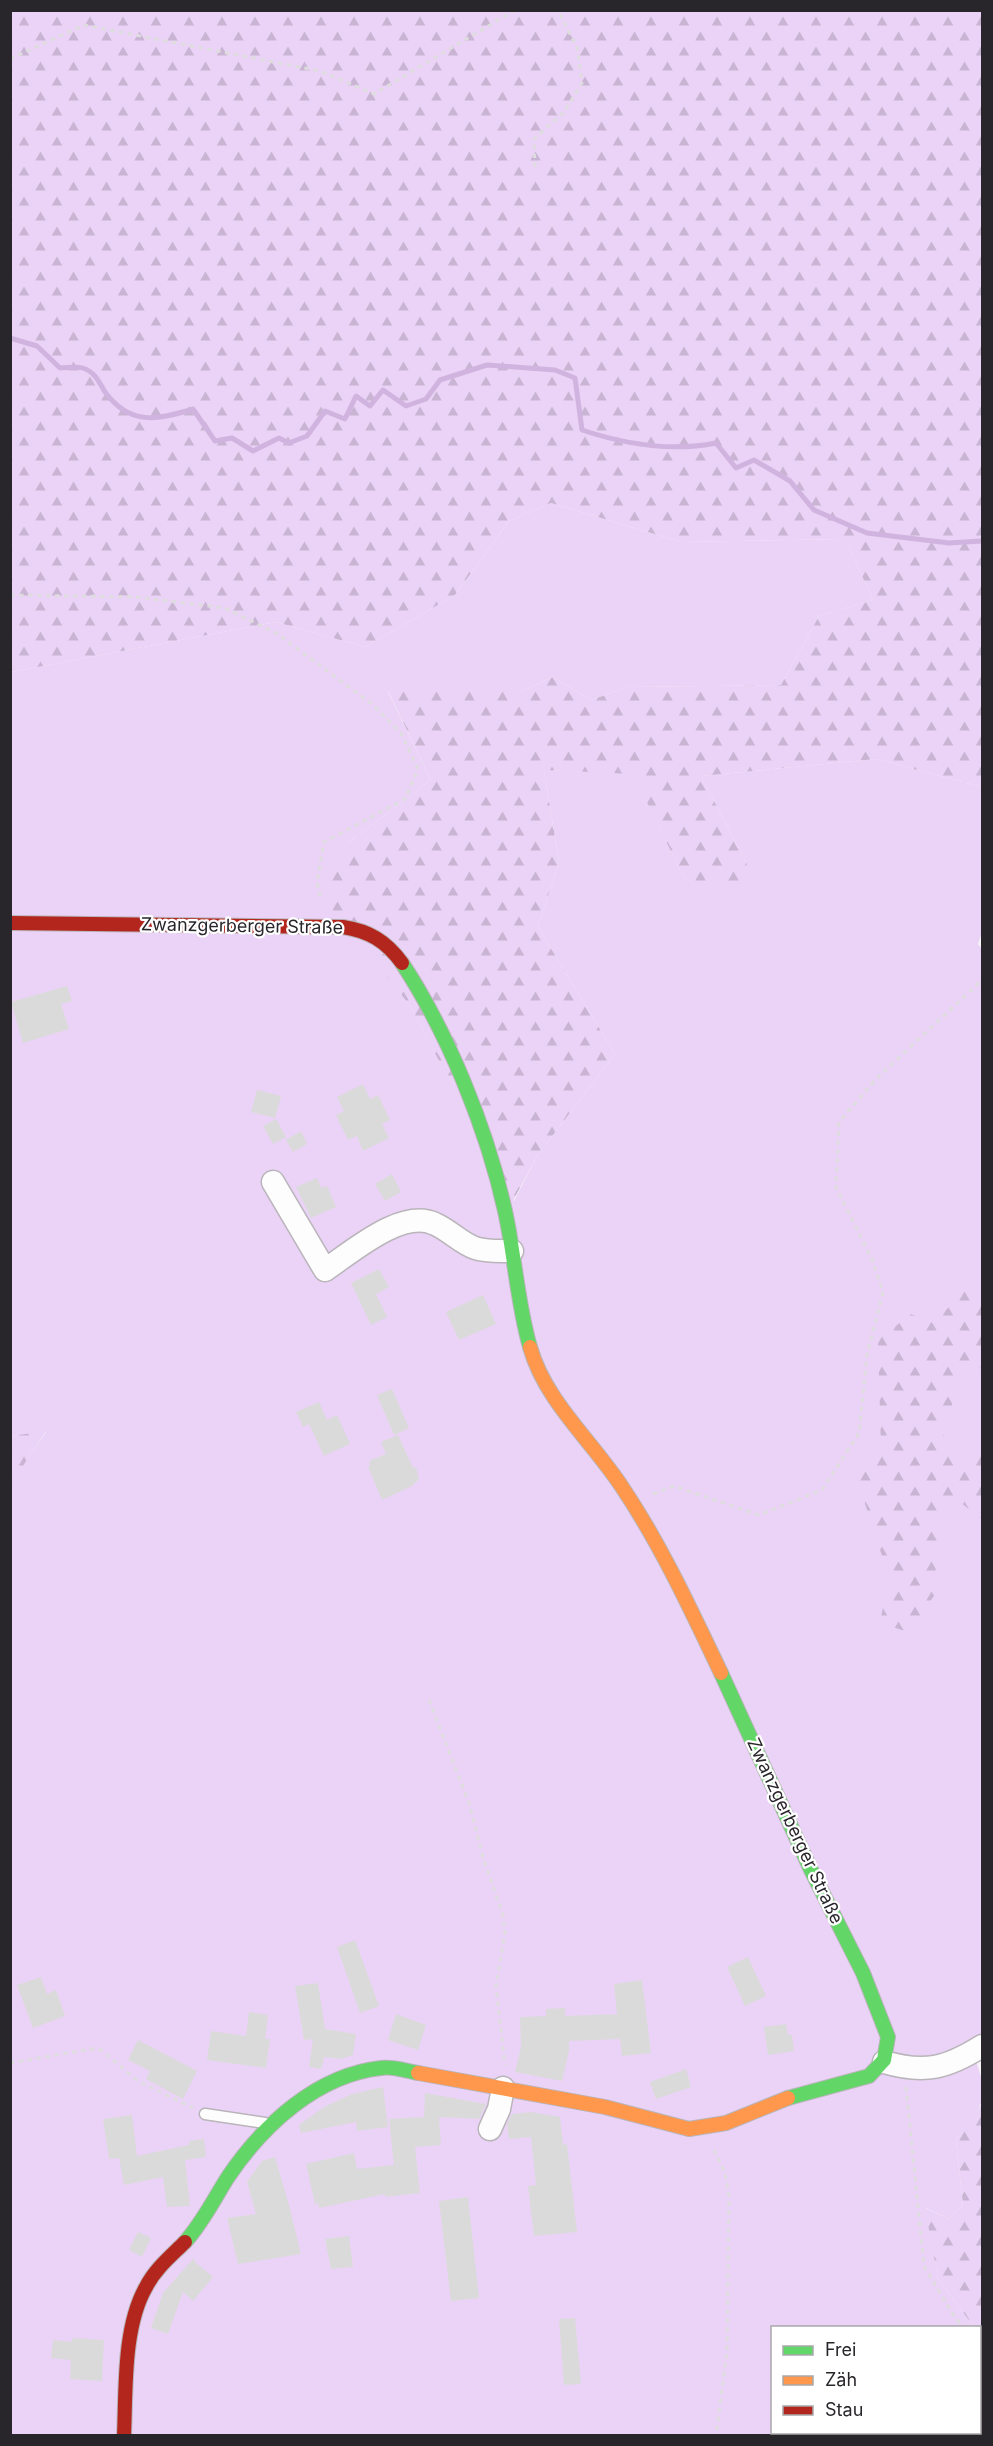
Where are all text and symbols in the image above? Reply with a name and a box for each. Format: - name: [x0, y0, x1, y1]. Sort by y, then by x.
- street label: Zwanzgerberger Straße: [141, 913, 343, 938]
- street label: Zwanzgerberger Straße: [743, 1735, 848, 1927]
- legend: [771, 2326, 981, 2434]
- text: Frei: [825, 2339, 856, 2360]
- text: Zäh: [825, 2369, 857, 2390]
- text: Stau: [825, 2399, 863, 2420]

